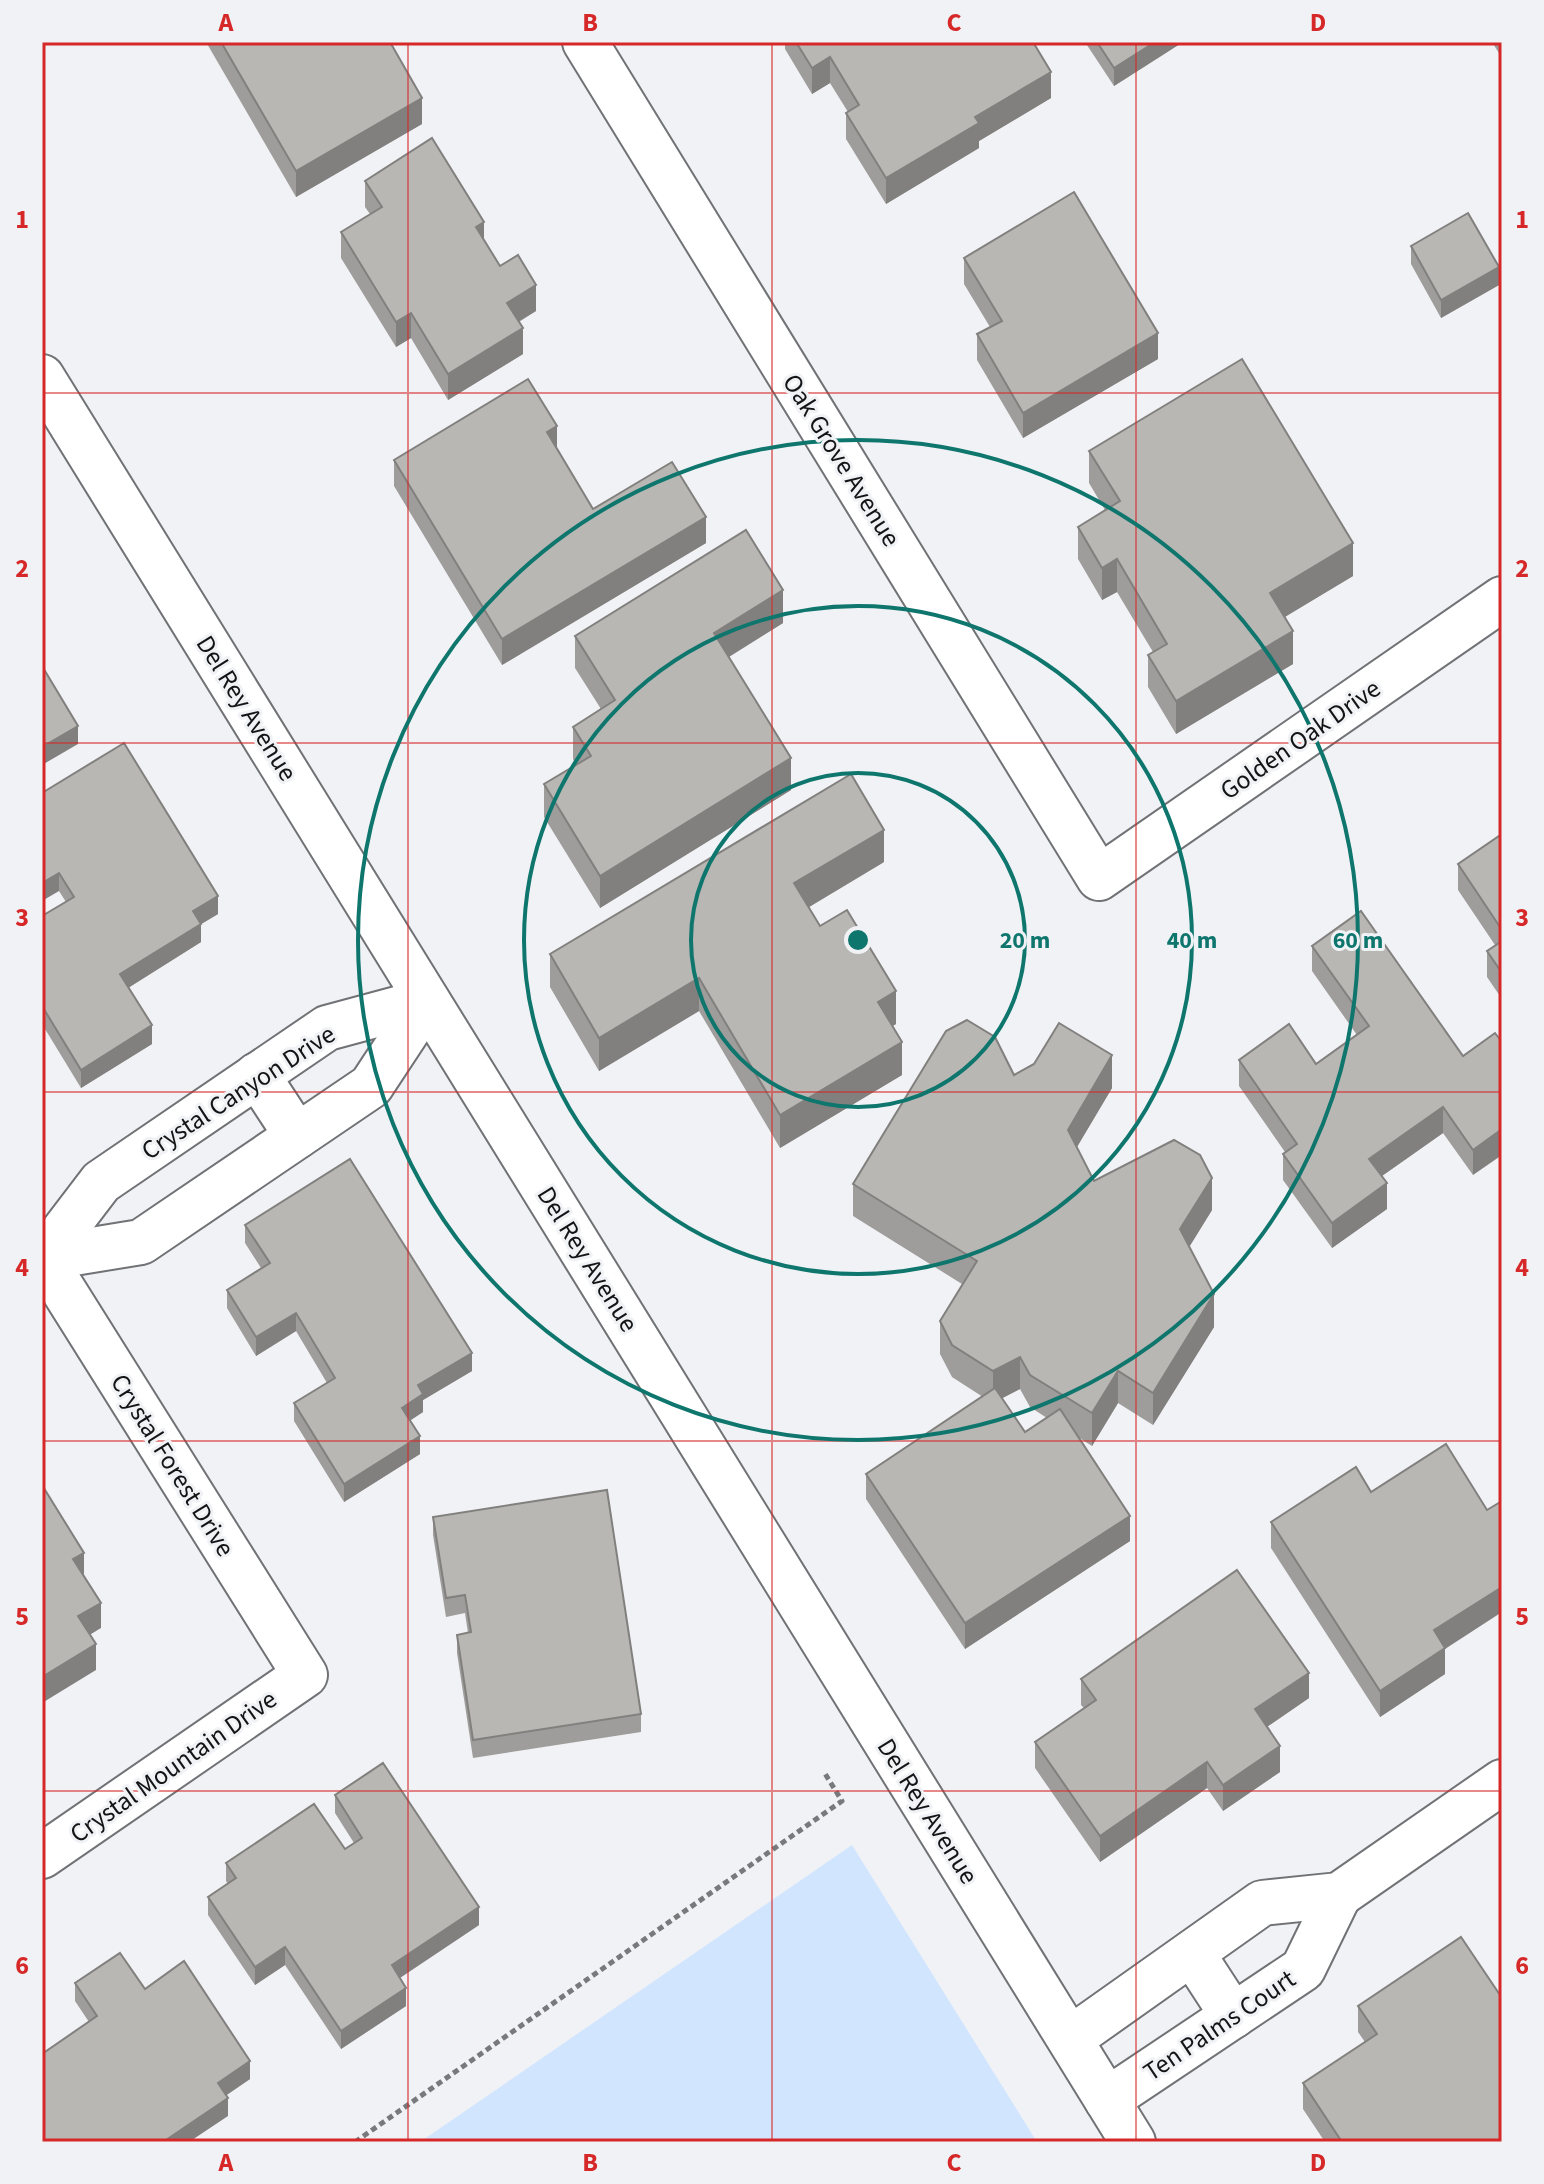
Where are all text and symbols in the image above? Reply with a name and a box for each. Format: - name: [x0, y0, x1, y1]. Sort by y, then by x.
- text: A: [218, 4, 235, 41]
- text: B: [582, 4, 598, 41]
- text: C: [946, 4, 962, 41]
- text: D: [1310, 4, 1326, 41]
- text: 1: [15, 201, 29, 238]
- text: 1: [1515, 201, 1529, 238]
- street label: Oak Grove Avenue: [774, 367, 910, 554]
- text: 2: [15, 550, 29, 587]
- text: 2: [1515, 550, 1529, 587]
- street label: Del Rey Avenue: [187, 628, 306, 788]
- street label: Golden Oak Drive: [1213, 670, 1388, 809]
- text: 3: [15, 899, 29, 936]
- text: 3: [1515, 899, 1529, 936]
- text: 20 m: [1000, 923, 1050, 958]
- text: 40 m: [1167, 923, 1217, 958]
- text: 60 m: [1333, 923, 1383, 958]
- centre of rings: [844, 926, 872, 954]
- street label: Crystal Canyon Drive: [134, 1016, 342, 1169]
- street label: Del Rey Avenue: [528, 1179, 647, 1339]
- text: 4: [15, 1249, 29, 1286]
- text: 4: [1515, 1249, 1529, 1286]
- street label: Crystal Forest Drive: [101, 1367, 244, 1564]
- text: 5: [15, 1598, 29, 1635]
- text: 5: [1515, 1598, 1529, 1635]
- street label: Crystal Mountain Drive: [62, 1681, 284, 1852]
- street label: Del Rey Avenue: [868, 1731, 987, 1891]
- text: 6: [15, 1947, 29, 1984]
- text: 6: [1515, 1947, 1529, 1984]
- street label: Ten Palms Court: [1136, 1961, 1303, 2090]
- text: A: [218, 2144, 235, 2181]
- text: B: [582, 2144, 598, 2181]
- text: C: [946, 2144, 962, 2181]
- text: D: [1310, 2144, 1326, 2181]

